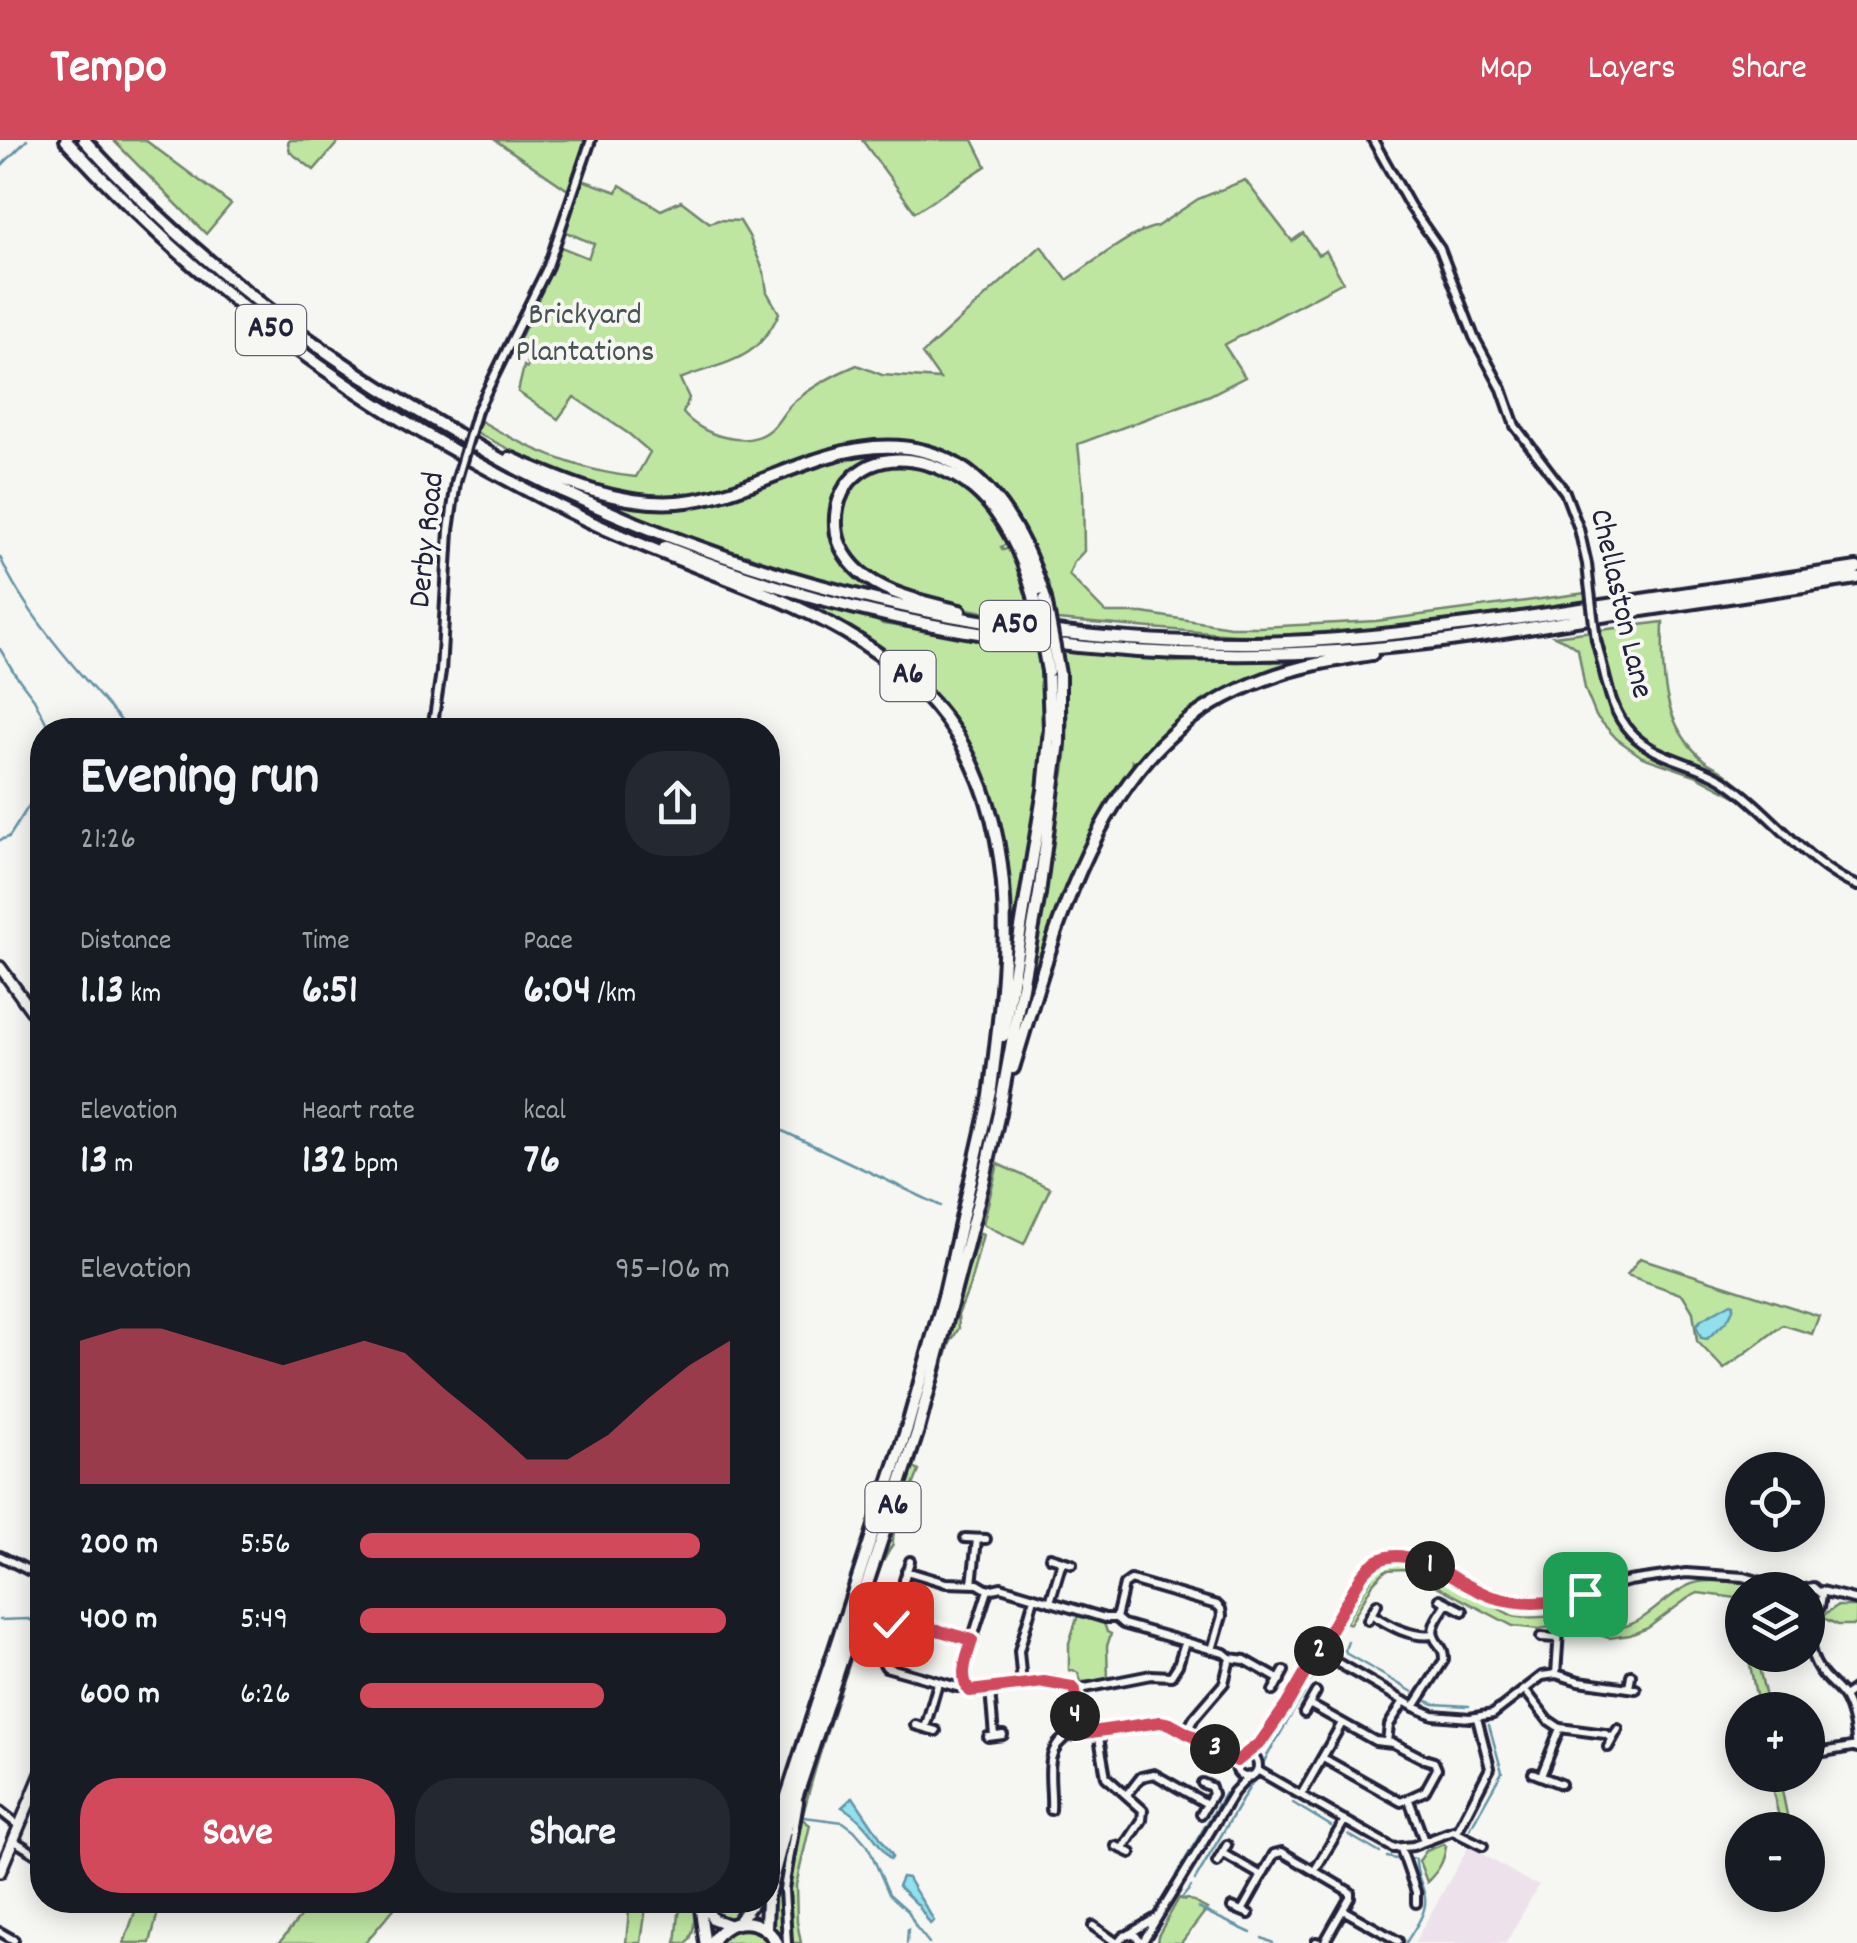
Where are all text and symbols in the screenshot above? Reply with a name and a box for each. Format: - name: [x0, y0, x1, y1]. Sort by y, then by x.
- text: Tempo: [50, 36, 167, 105]
- text: Map: [1480, 45, 1533, 95]
- text: Layers: [1588, 45, 1676, 95]
- text: Share: [1731, 45, 1807, 95]
- park label: Brickyard Plantations: [516, 294, 654, 377]
- road number: A50: [236, 305, 306, 355]
- street label: Derby Road: [399, 470, 459, 610]
- street label: Chellaston Lane: [1575, 505, 1663, 703]
- road number: A50: [980, 601, 1050, 651]
- road number: A6: [880, 651, 936, 701]
- text: Evening run: [80, 741, 319, 820]
- button: share: [625, 751, 730, 856]
- text: 21:26: [80, 818, 136, 864]
- text: Distance: [80, 923, 171, 963]
- text: Time: [302, 923, 350, 963]
- text: Pace: [523, 923, 573, 963]
- text: 1.13: [80, 963, 124, 1023]
- text: 6:51: [302, 963, 358, 1023]
- text: 6:04: [523, 963, 591, 1023]
- text: km: [124, 976, 161, 1016]
- text: /km: [591, 976, 636, 1016]
- text: Elevation: [80, 1093, 177, 1133]
- text: Heart rate: [302, 1093, 415, 1133]
- text: kcal: [523, 1093, 566, 1133]
- text: 13: [80, 1133, 108, 1193]
- text: 132: [302, 1133, 348, 1193]
- text: 76: [523, 1133, 560, 1193]
- text: m: [108, 1146, 134, 1186]
- text: bpm: [348, 1146, 399, 1186]
- text: Elevation: [80, 1248, 191, 1294]
- text: 95–106 m: [615, 1248, 730, 1294]
- map controls: [1725, 1452, 1825, 1912]
- button: locate: [1725, 1452, 1825, 1552]
- road number: A6: [866, 1482, 920, 1532]
- text: 200 m: [80, 1523, 158, 1569]
- text: 5:56: [240, 1523, 291, 1569]
- pin: 1: [1405, 1541, 1455, 1591]
- text: 1: [1427, 1546, 1433, 1586]
- pin: [1543, 1552, 1628, 1637]
- icon: arrive: [1558, 1567, 1613, 1622]
- button: layers: [1725, 1572, 1825, 1672]
- pin: [849, 1582, 934, 1667]
- icon: check: [864, 1597, 919, 1652]
- text: 400 m: [80, 1598, 157, 1644]
- text: 5:49: [240, 1598, 288, 1644]
- pin: 2: [1294, 1626, 1344, 1676]
- text: 2: [1313, 1631, 1325, 1671]
- text: 600 m: [80, 1673, 160, 1719]
- text: 6:26: [240, 1673, 291, 1719]
- pin: 4: [1050, 1691, 1100, 1741]
- button: +: [1725, 1692, 1825, 1792]
- text: 4: [1069, 1696, 1081, 1736]
- pin: 3: [1190, 1724, 1240, 1774]
- text: 3: [1209, 1729, 1221, 1769]
- button: Save: [80, 1778, 395, 1893]
- button: Share: [415, 1778, 730, 1893]
- button: −: [1725, 1812, 1825, 1912]

